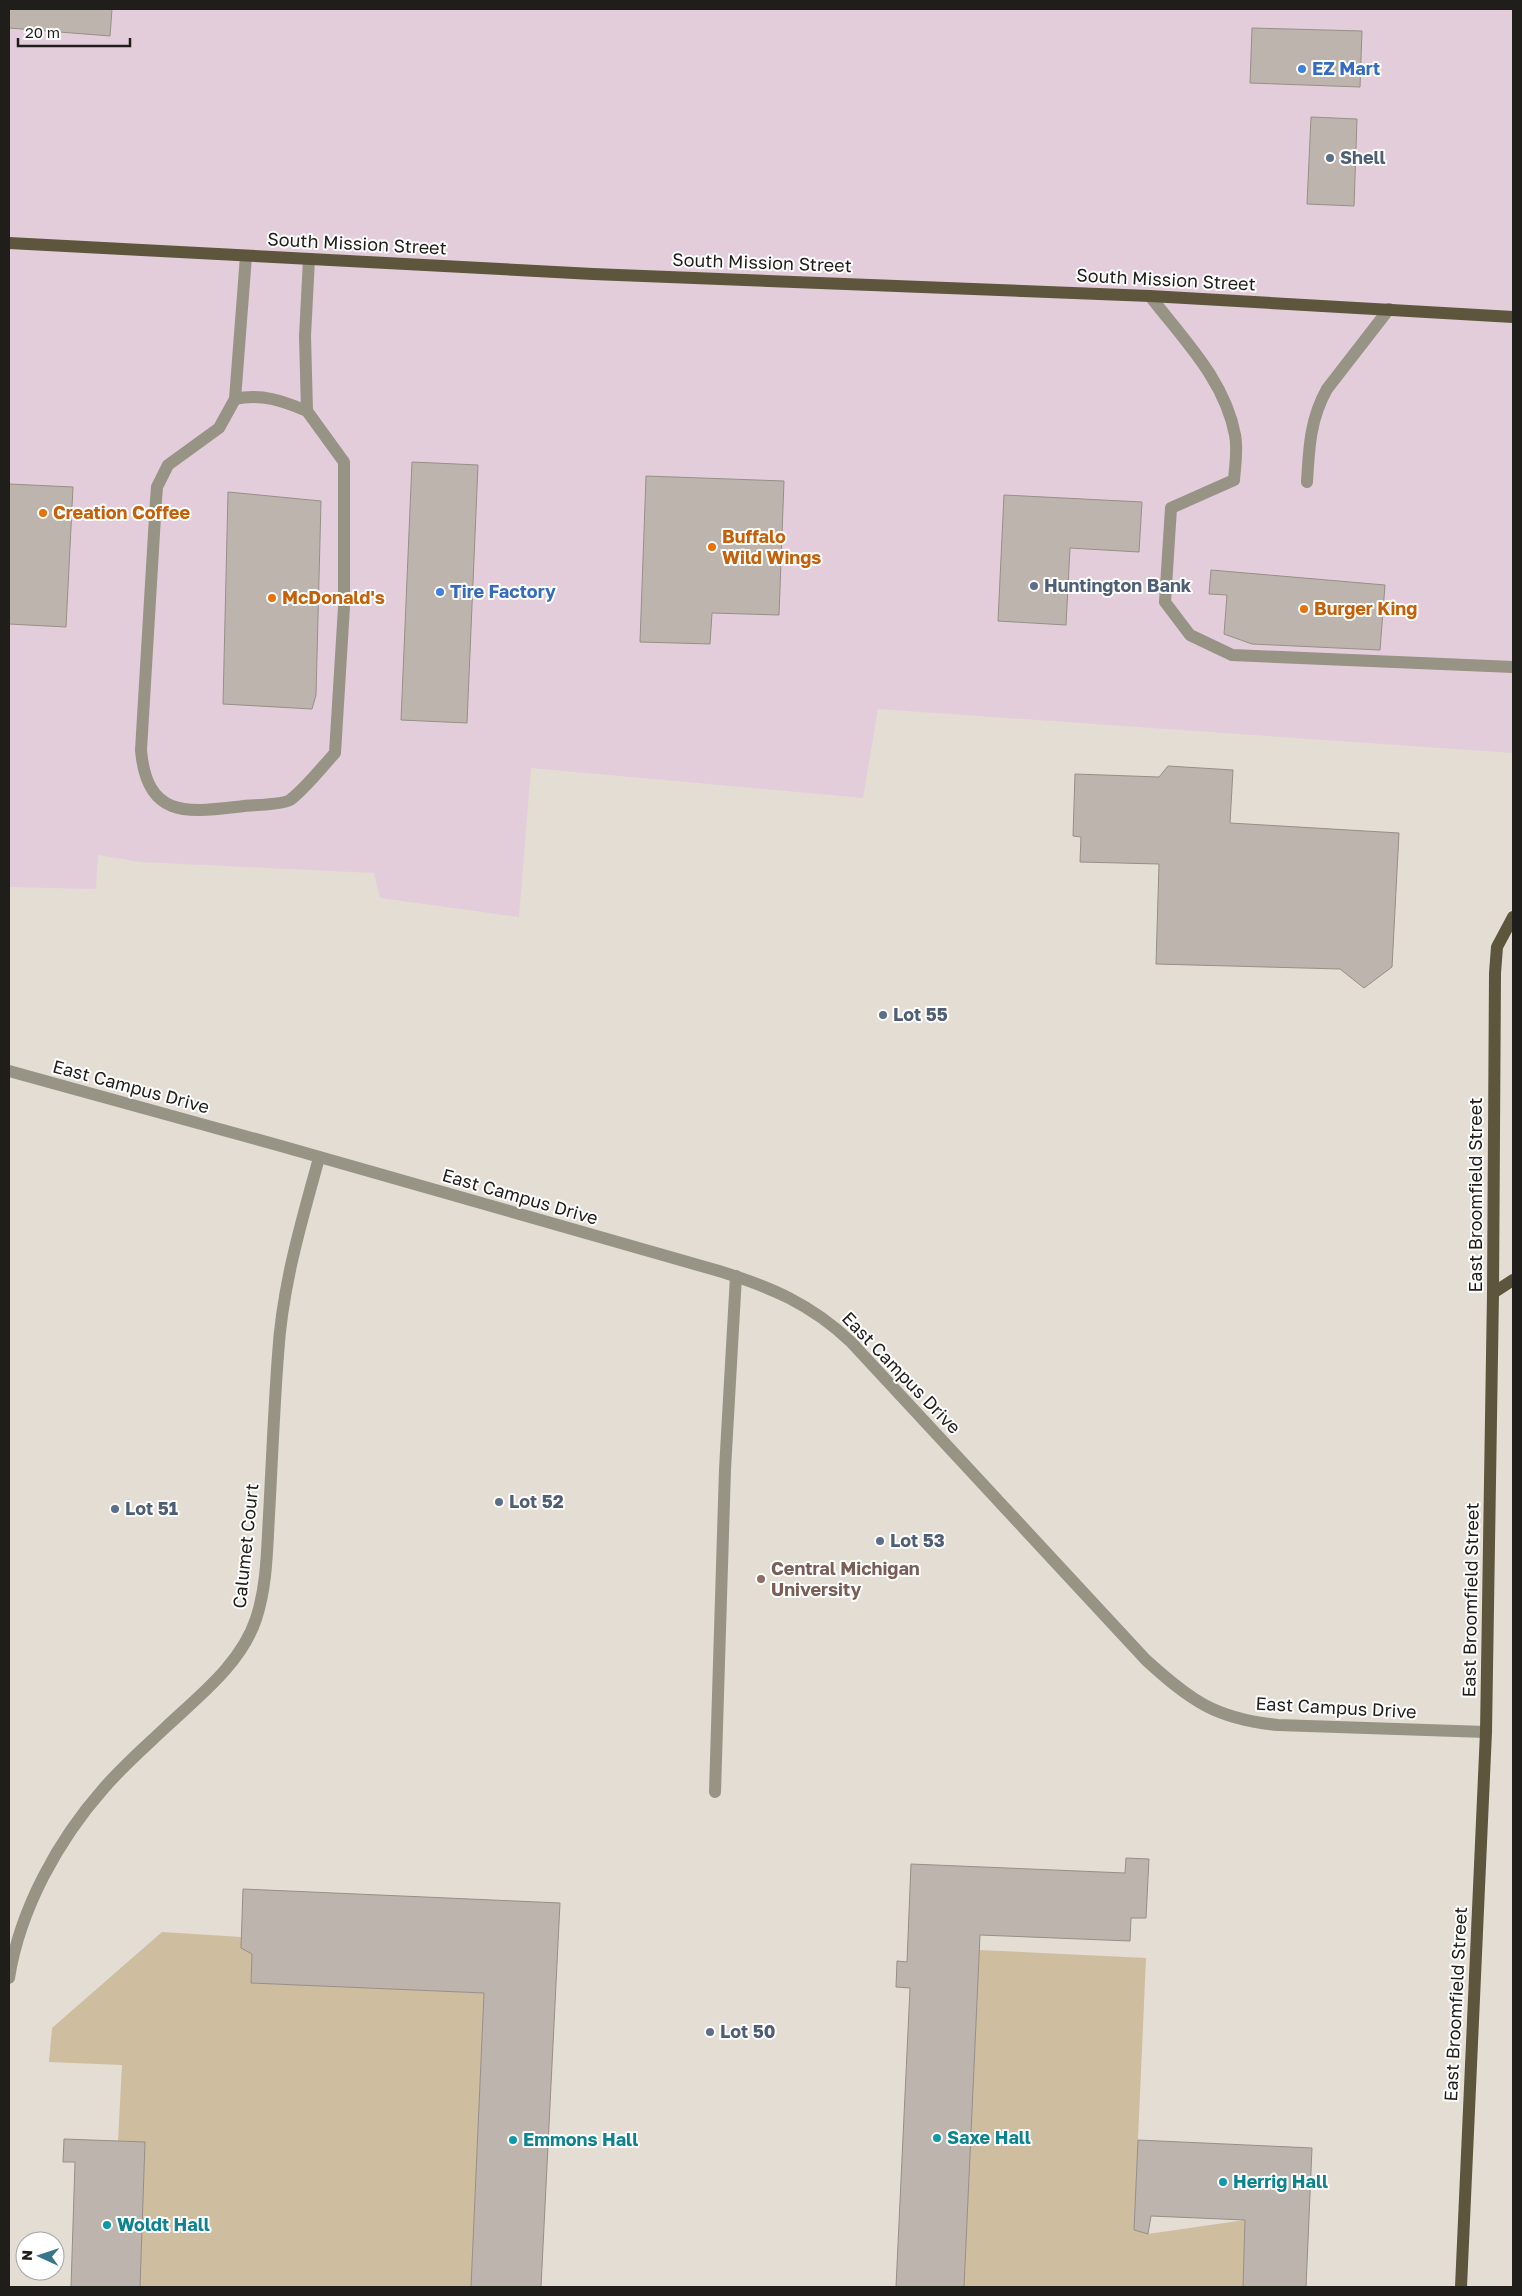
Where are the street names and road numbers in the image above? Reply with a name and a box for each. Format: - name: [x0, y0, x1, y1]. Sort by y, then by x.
- street label: South Mission Street: [267, 227, 447, 259]
- street label: South Mission Street: [672, 248, 852, 276]
- street label: South Mission Street: [1076, 263, 1256, 295]
- street label: East Campus Drive: [51, 1055, 212, 1118]
- street label: East Broomfield Street: [1464, 1098, 1486, 1292]
- street label: East Campus Drive: [440, 1163, 601, 1229]
- street label: East Campus Drive: [838, 1307, 966, 1438]
- street label: Calumet Court: [227, 1482, 263, 1610]
- street label: East Broomfield Street: [1457, 1502, 1483, 1698]
- street label: East Campus Drive: [1255, 1692, 1417, 1722]
- street label: East Broomfield Street: [1439, 1906, 1471, 2102]

